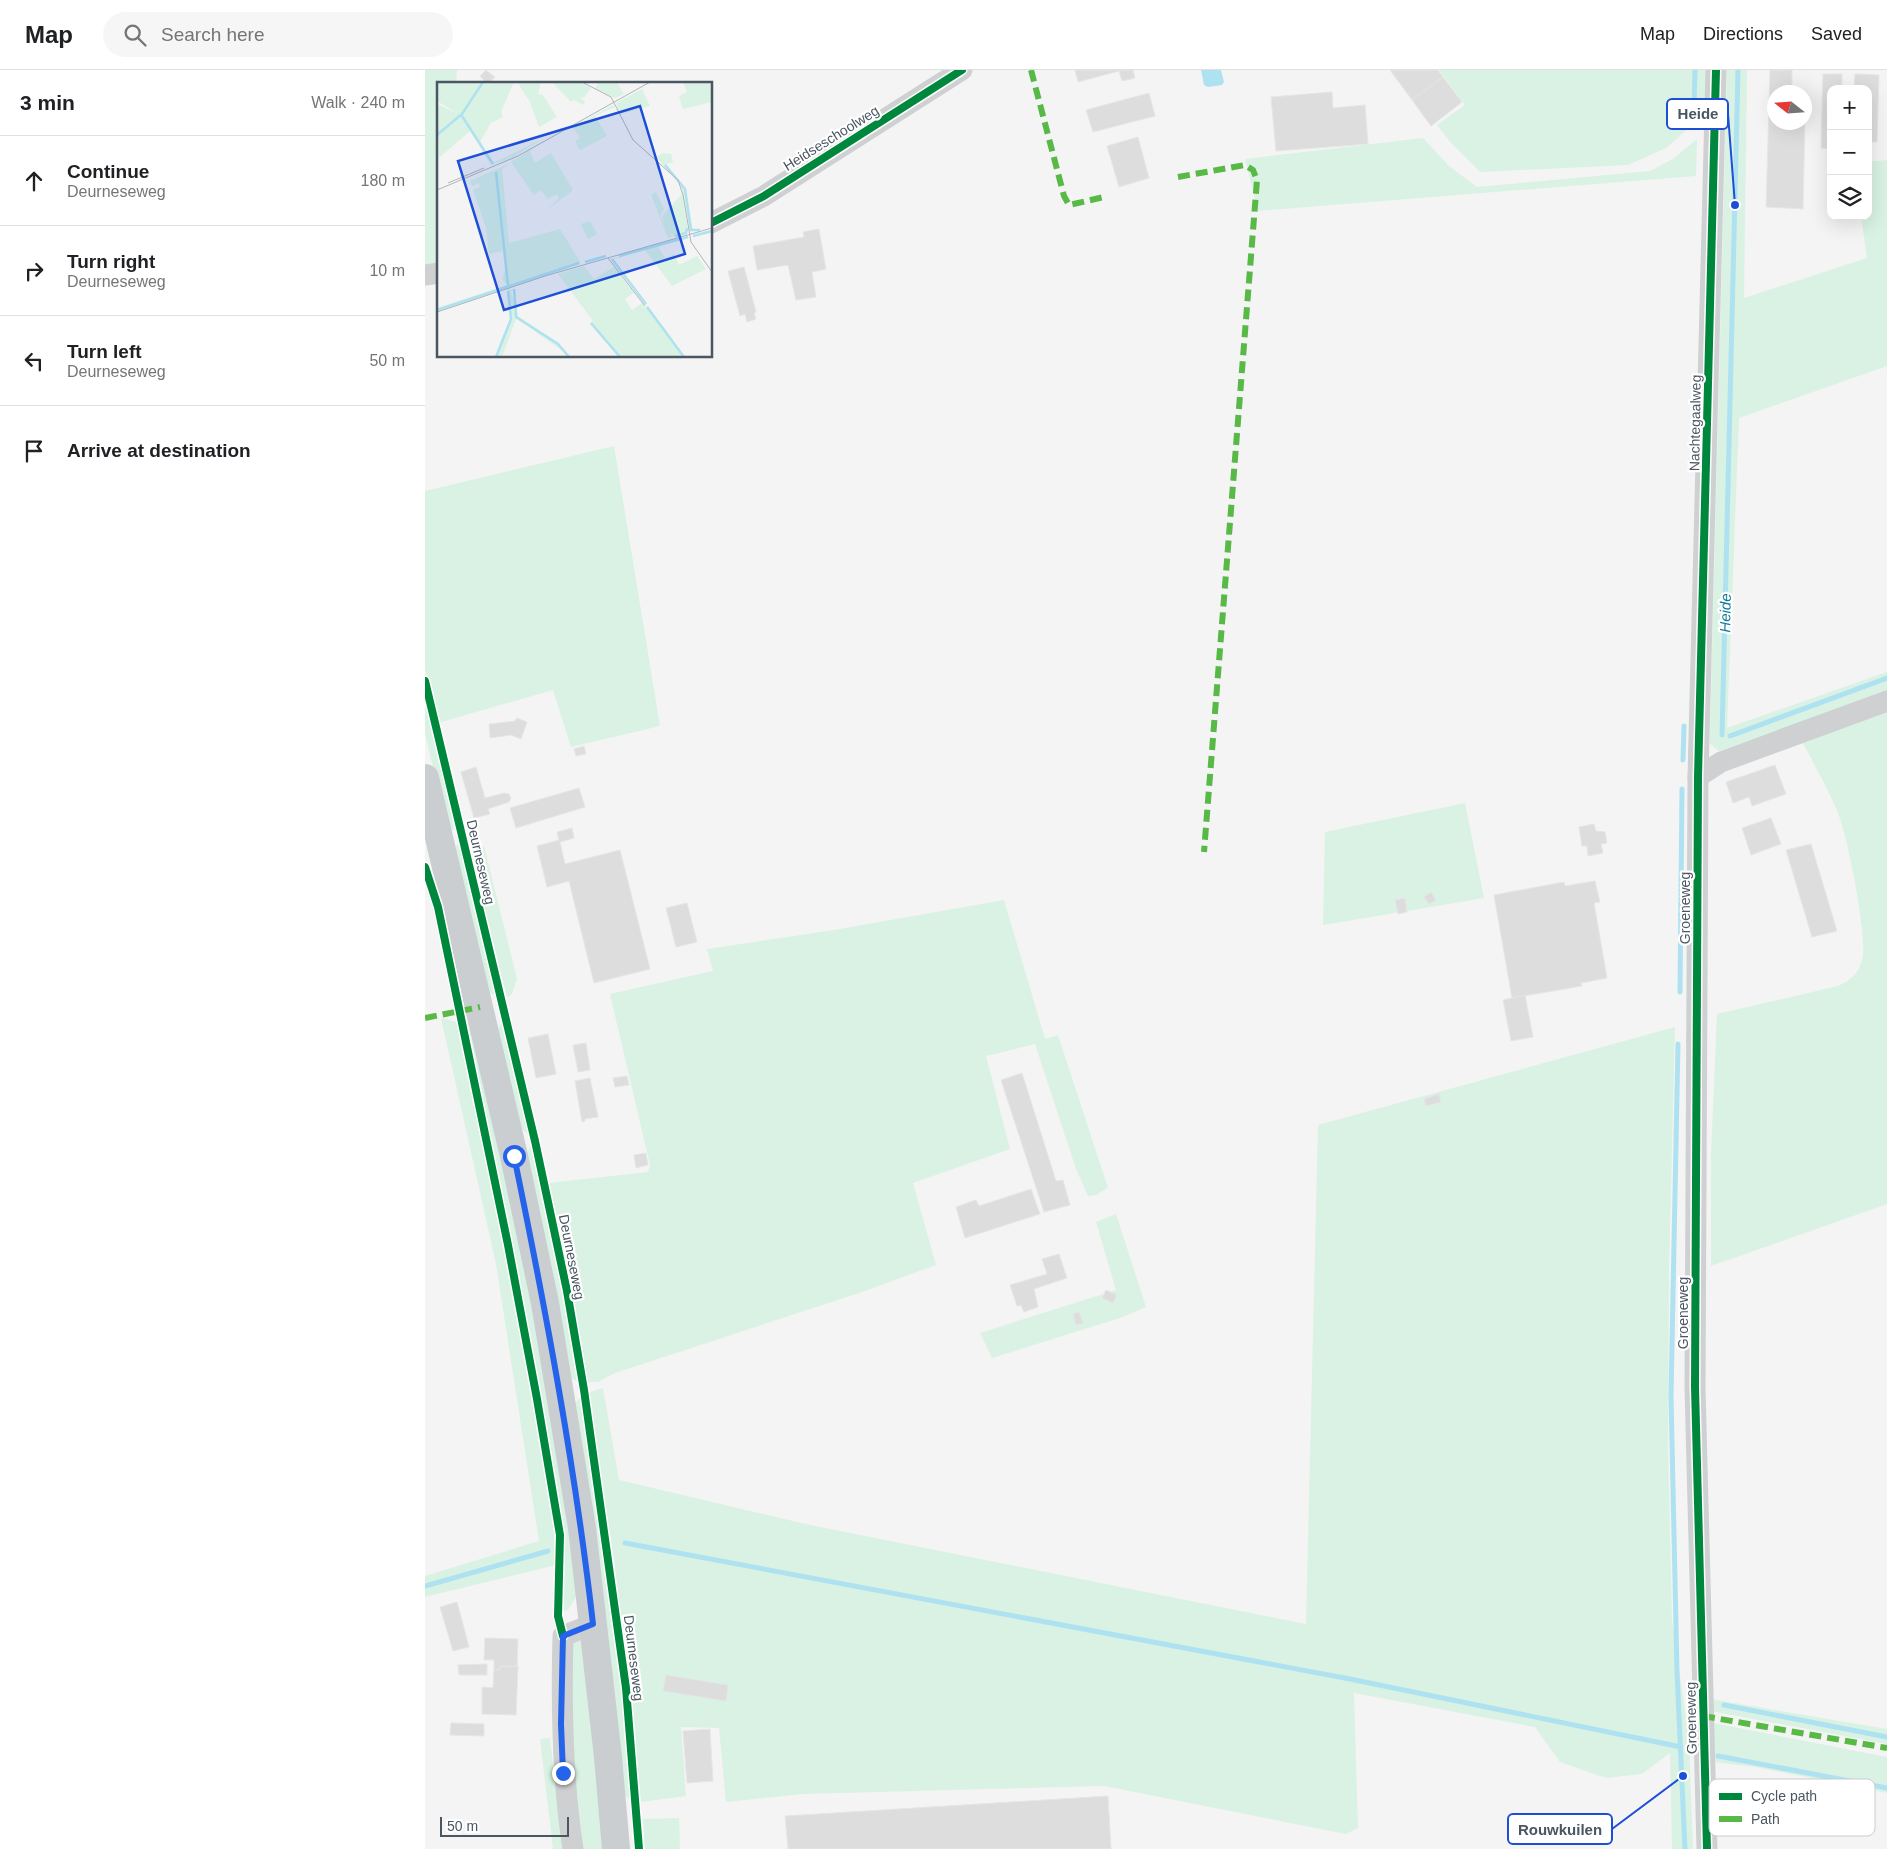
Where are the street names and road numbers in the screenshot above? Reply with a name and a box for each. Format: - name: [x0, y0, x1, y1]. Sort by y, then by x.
- street label: Heidseschoolweg: [780, 102, 882, 174]
- street label: Nachtegaalweg: [1686, 375, 1704, 471]
- street label: Deurneseweg: [463, 818, 499, 906]
- street label: Groeneweg: [1677, 872, 1693, 944]
- street label: Deurneseweg: [556, 1213, 588, 1301]
- street label: Groeneweg: [1675, 1277, 1691, 1349]
- street label: Deurneseweg: [621, 1614, 647, 1702]
- street label: Groeneweg: [1682, 1682, 1700, 1754]

